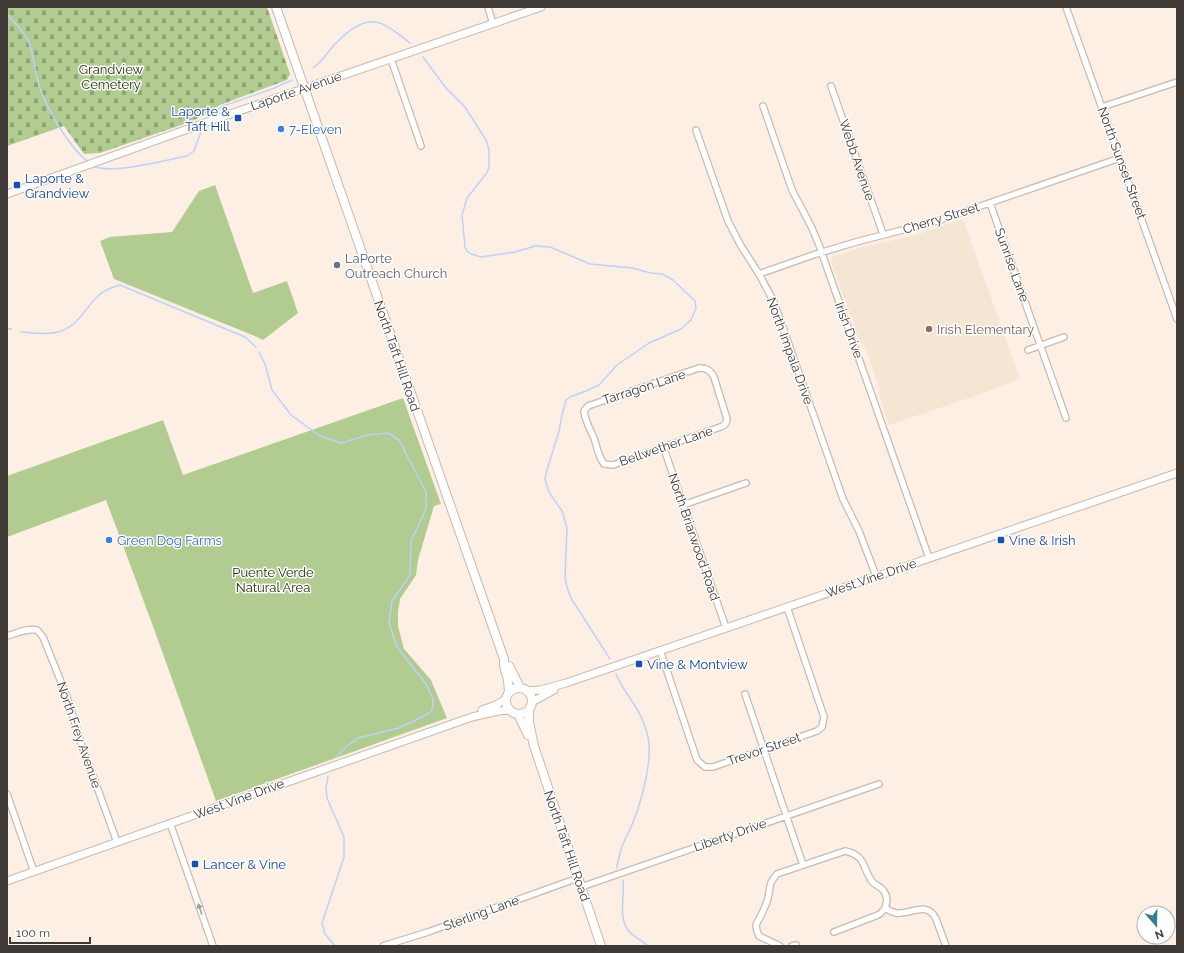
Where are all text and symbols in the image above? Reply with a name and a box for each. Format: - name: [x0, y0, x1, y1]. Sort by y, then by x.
- park label: Grandview Cemetery: [79, 62, 144, 92]
- street label: Laporte Avenue: [248, 68, 344, 114]
- place label: Laporte & Taft Hill: [171, 104, 230, 134]
- street label: North Sunset Street: [1095, 105, 1149, 222]
- marker: Laporte & Taft Hill: [233, 113, 243, 123]
- street label: Webb Avenue: [836, 117, 878, 203]
- place label: 7-Eleven: [289, 122, 342, 137]
- marker: 7-Eleven: [276, 124, 286, 134]
- place label: Laporte & Grandview: [25, 171, 90, 201]
- marker: Laporte & Grandview: [12, 180, 22, 190]
- street label: Cherry Street: [901, 199, 982, 237]
- street label: Sunrise Lane: [992, 226, 1032, 304]
- place label: LaPorte Outreach Church: [345, 251, 447, 281]
- marker: LaPorte Outreach Church: [332, 260, 342, 270]
- street label: North Impala Drive: [764, 295, 816, 407]
- street label: North Taft Hill Road: [371, 299, 423, 413]
- street label: Irish Drive: [832, 300, 866, 361]
- place label: Irish Elementary: [937, 322, 1034, 337]
- marker: Irish Elementary: [924, 324, 934, 334]
- street label: Tarragon Lane: [601, 366, 688, 407]
- street label: Bellwether Lane: [617, 423, 715, 469]
- street label: North Briarwood Road: [665, 471, 723, 603]
- place label: Green Dog Farms: [117, 533, 222, 548]
- place label: Vine & Irish: [1009, 533, 1076, 548]
- marker: Green Dog Farms: [104, 535, 114, 545]
- marker: Vine & Irish: [996, 535, 1006, 545]
- street label: West Vine Drive: [824, 555, 919, 601]
- park label: Puente Verde Natural Area: [232, 565, 314, 595]
- place label: Vine & Montview: [647, 657, 748, 672]
- marker: Vine & Montview: [634, 659, 644, 669]
- street label: North Frey Avenue: [54, 680, 104, 791]
- street label: Trevor Street: [725, 729, 803, 769]
- street label: West Vine Drive: [192, 776, 287, 822]
- street label: North Taft Hill Road: [541, 789, 593, 903]
- street label: Liberty Drive: [692, 815, 769, 854]
- place label: Lancer & Vine: [203, 857, 286, 872]
- marker: Lancer & Vine: [190, 859, 200, 869]
- street label: Sterling Lane: [441, 892, 521, 934]
- one-way arrow: [197, 903, 203, 915]
- north arrow: [1136, 905, 1176, 945]
- scale bar: [10, 919, 90, 945]
- text: 100 m: [16, 926, 50, 940]
- text: N: [1153, 926, 1165, 941]

